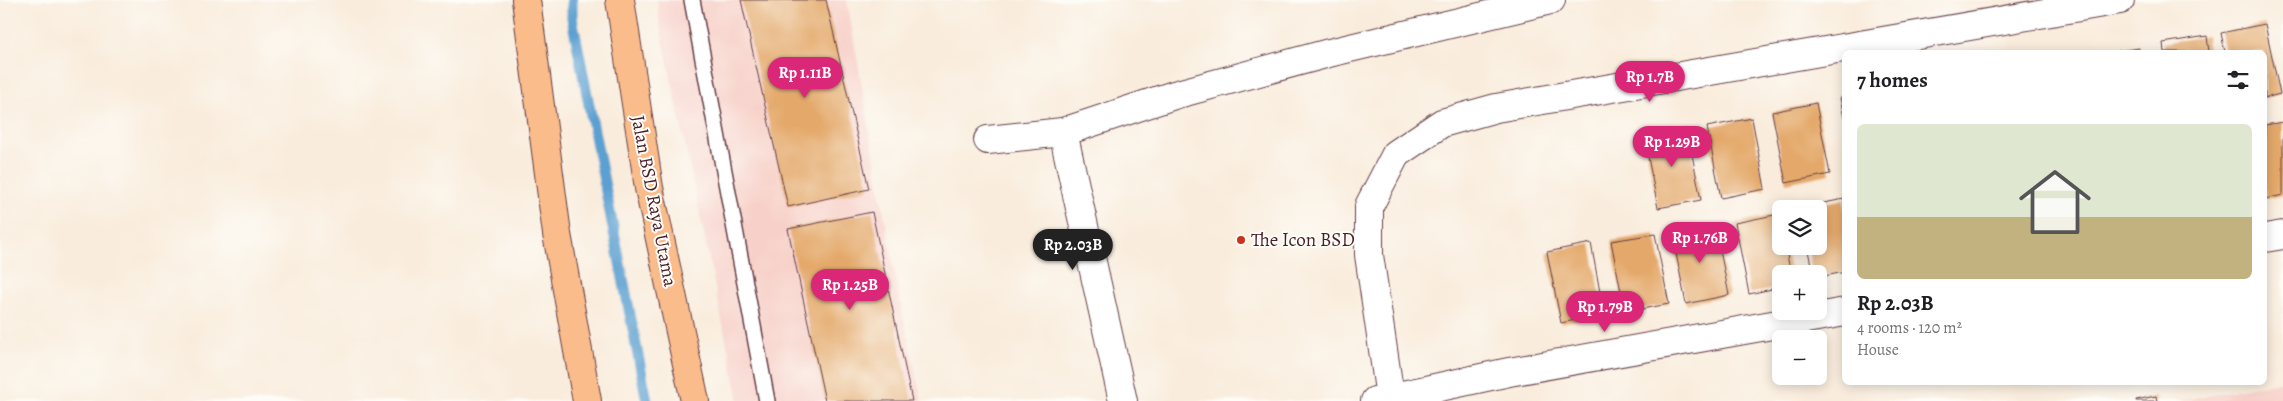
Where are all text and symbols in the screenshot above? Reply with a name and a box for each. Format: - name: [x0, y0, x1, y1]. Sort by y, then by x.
- pin: Rp 1.11B: [753, 56, 857, 99]
- pin: Rp 1.7B: [1604, 61, 1696, 103]
- text: Rp 1.11B: [779, 62, 831, 84]
- text: Rp 1.7B: [1626, 66, 1674, 88]
- text: 7 homes: [1857, 66, 1928, 94]
- icon: filters: [2224, 66, 2252, 94]
- street label: Jalan BSD Raya Utama: [625, 113, 683, 289]
- pin: Rp 1.29B: [1620, 126, 1724, 168]
- text: Rp 1.29B: [1644, 131, 1700, 153]
- icon: home: [2010, 157, 2100, 247]
- map controls: [1772, 200, 1827, 385]
- button: layers: [1772, 200, 1827, 255]
- pin: Rp 1.76B: [1648, 222, 1752, 264]
- place label: The Icon BSD: [1251, 227, 1355, 253]
- text: Rp 1.76B: [1672, 227, 1728, 249]
- pin: Rp 2.03B: [1021, 228, 1125, 271]
- text: Rp 2.03B: [1044, 234, 1102, 256]
- marker: The Icon BSD: [1235, 234, 1247, 246]
- button: +: [1772, 265, 1827, 320]
- pin: Rp 1.25B: [798, 268, 902, 311]
- text: Rp 1.25B: [822, 274, 878, 296]
- text: Rp 2.03B: [1857, 289, 1934, 317]
- pin: Rp 1.79B: [1553, 290, 1657, 333]
- text: Rp 1.79B: [1577, 296, 1633, 318]
- text: 4 rooms · 120 m²: [1857, 317, 1962, 339]
- button: −: [1772, 330, 1827, 385]
- text: House: [1857, 339, 1899, 361]

